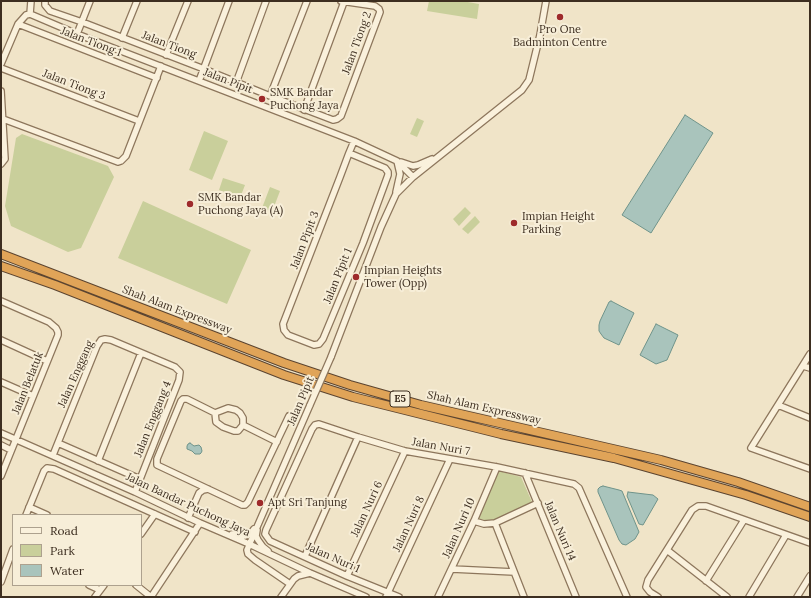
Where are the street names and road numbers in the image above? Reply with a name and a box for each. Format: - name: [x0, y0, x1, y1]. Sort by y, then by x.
- street label: Jalan Tiong 2: [340, 10, 374, 76]
- street label: Jalan Tiong 1: [59, 24, 123, 60]
- street label: Jalan Tiong: [140, 29, 198, 61]
- street label: Jalan Pipit: [202, 66, 254, 96]
- street label: Jalan Tiong 3: [41, 67, 107, 103]
- street label: Jalan Pipit 3: [288, 209, 322, 271]
- street label: Jalan Pipit 1: [321, 246, 355, 306]
- street label: Shah Alam Expressway: [120, 283, 234, 337]
- street label: Jalan Enggang: [55, 338, 97, 410]
- street label: Jalan Belatuk: [10, 350, 46, 416]
- street label: Jalan Pipit: [285, 375, 317, 427]
- street label: Jalan Enggang 4: [132, 379, 174, 459]
- street label: Shah Alam Expressway: [426, 388, 542, 428]
- road number: E5: [390, 391, 410, 407]
- street label: Jalan Nuri 7: [411, 435, 471, 459]
- street label: Jalan Bandar Puchong Jaya: [124, 470, 252, 540]
- street label: Jalan Nuri 6: [348, 479, 386, 539]
- street label: Jalan Nuri 8: [390, 494, 428, 554]
- street label: Jalan Nuri 10: [440, 496, 478, 560]
- street label: Jalan Nuri 14: [542, 499, 578, 563]
- street label: Jalan Nuri 1: [304, 540, 362, 576]

